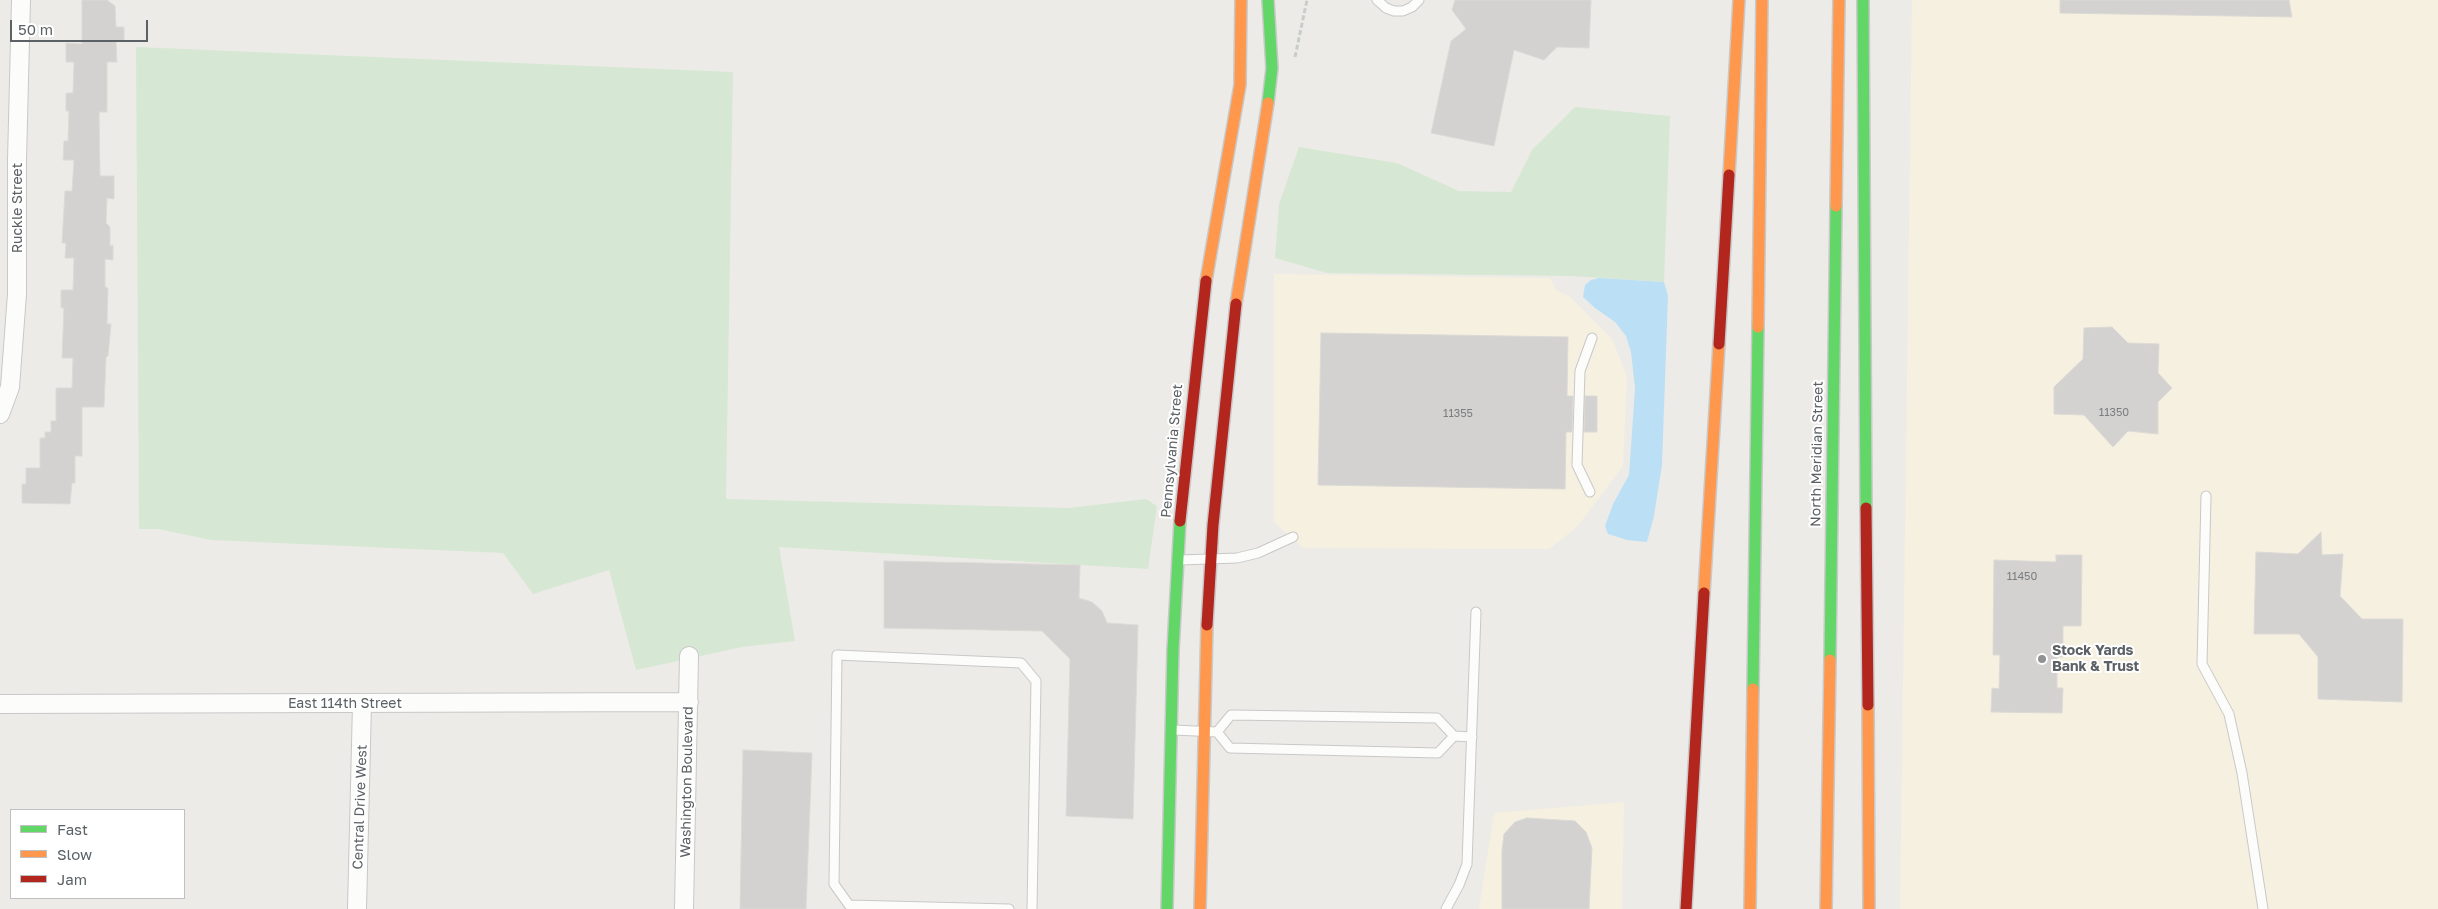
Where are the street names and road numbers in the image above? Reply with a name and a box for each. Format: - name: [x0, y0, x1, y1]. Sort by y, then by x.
- street label: Ruckle Street: [10, 163, 26, 253]
- street label: North Meridian Street: [1807, 381, 1827, 527]
- street label: Pennsylvania Street: [1158, 383, 1186, 519]
- street label: East 114th Street: [288, 696, 402, 712]
- street label: Washington Boulevard: [677, 706, 697, 858]
- street label: Central Drive West: [349, 744, 371, 870]

